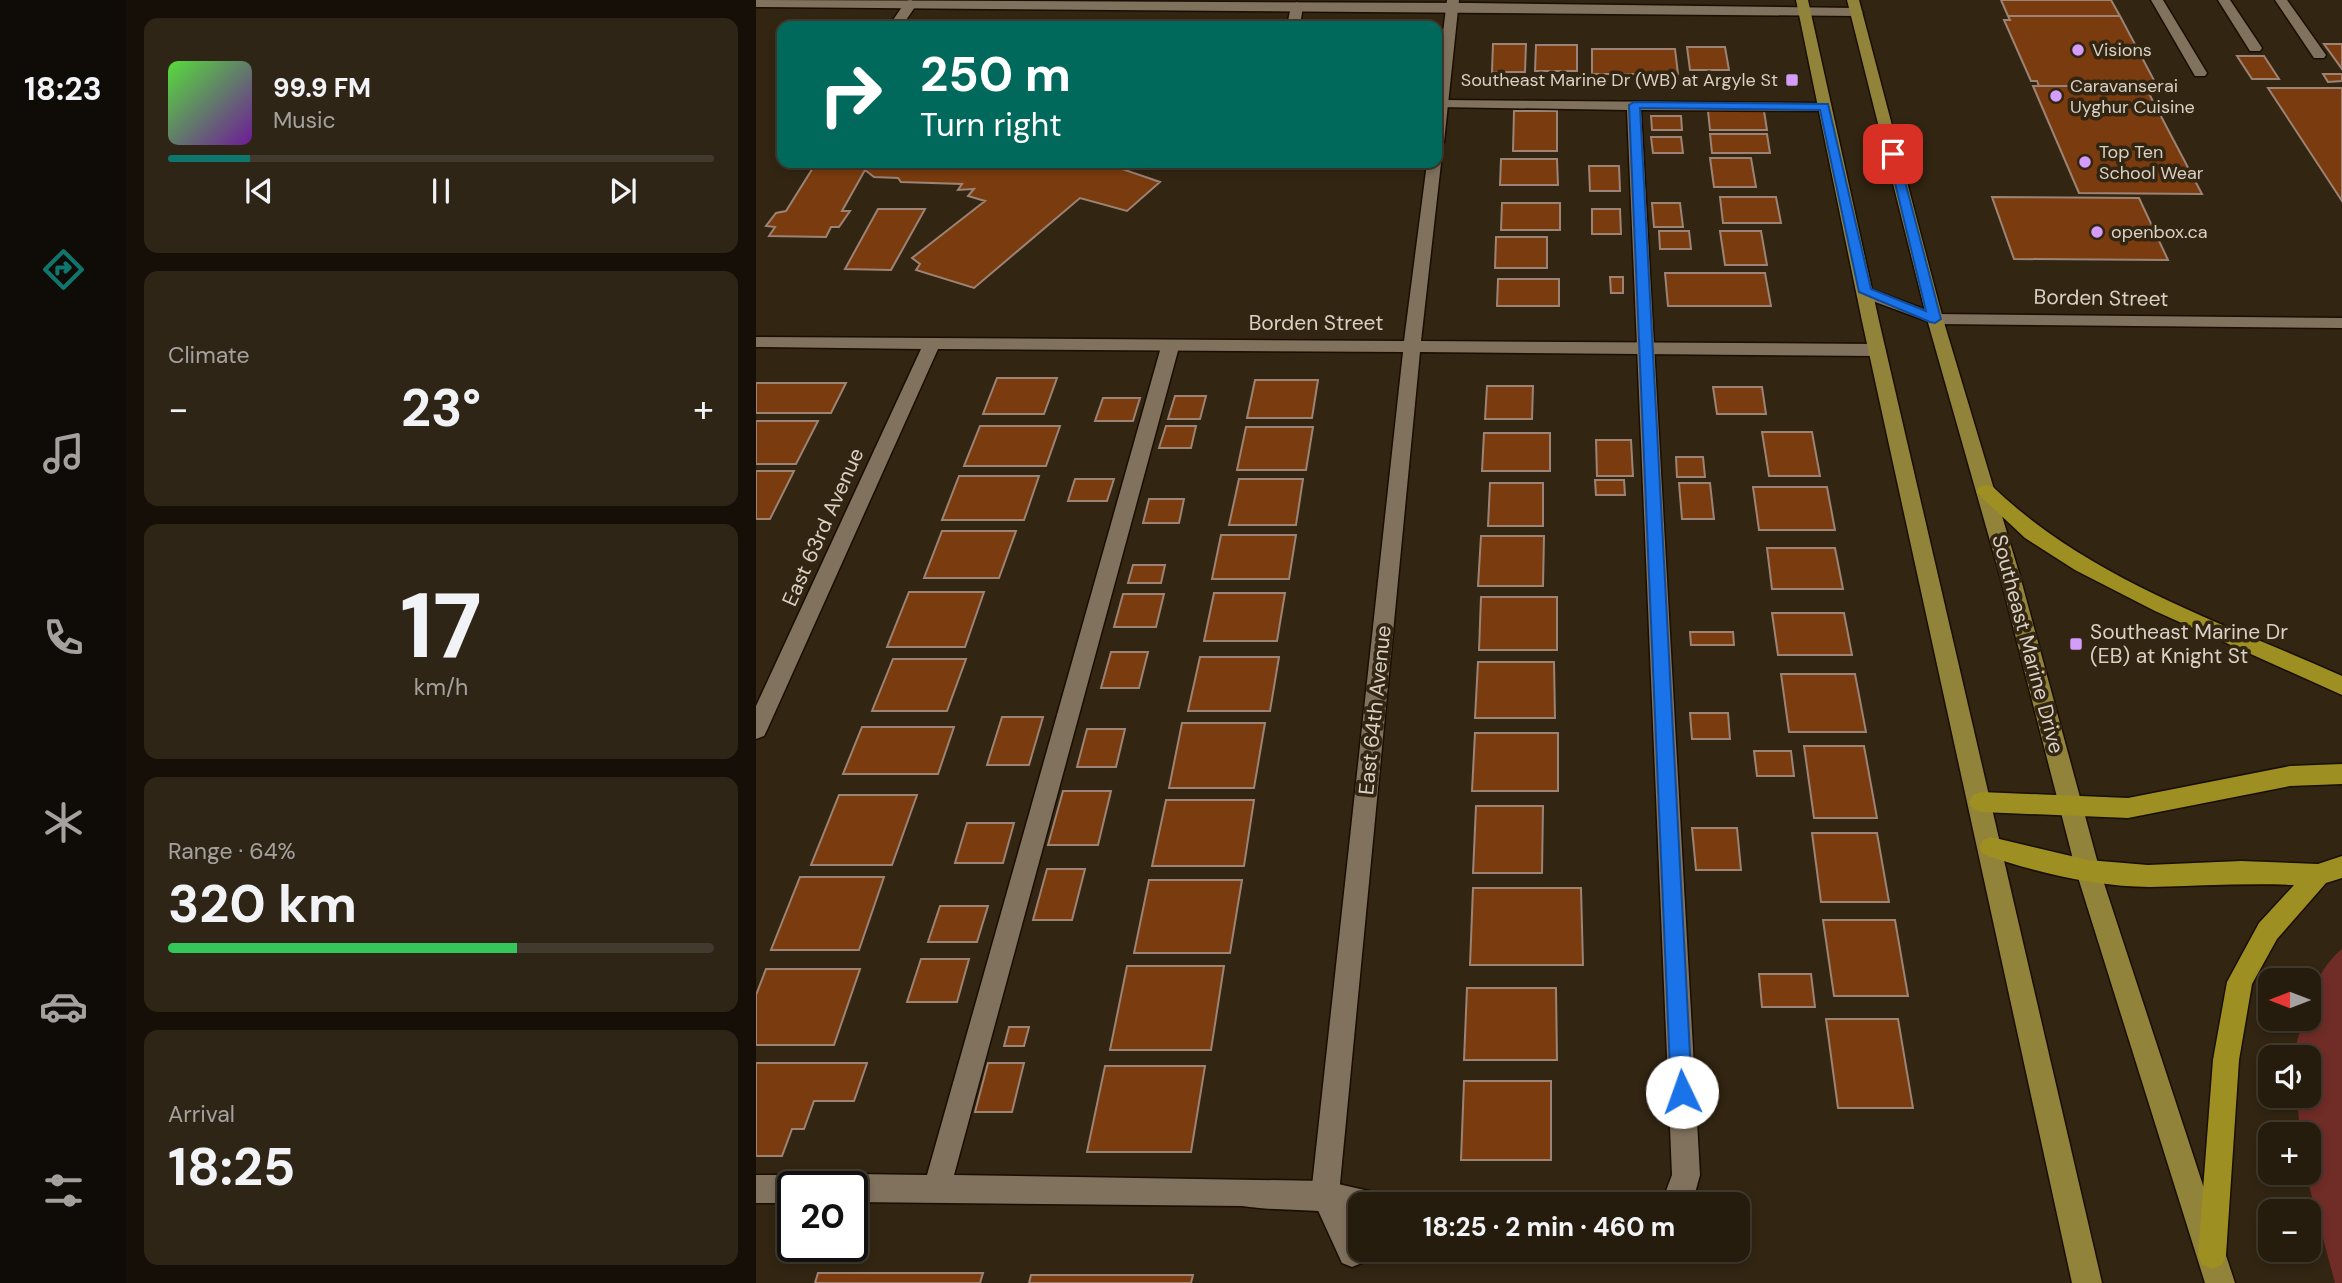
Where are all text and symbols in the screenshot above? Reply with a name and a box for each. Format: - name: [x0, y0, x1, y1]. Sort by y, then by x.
- place label: Visions: [2092, 38, 2152, 62]
- text: 250 m: [920, 42, 1071, 106]
- marker: Visions: [2070, 42, 2086, 58]
- icon: right: [805, 49, 896, 140]
- text: 18:23: [24, 68, 102, 110]
- place label: Southeast Marine Dr (WB) at Argyle St: [1461, 68, 1778, 92]
- text: 99.9 FM: [273, 71, 371, 105]
- marker: Southeast Marine Dr (WB) at Argyle St: [1784, 72, 1800, 88]
- place label: Caravanserai Uyghur Cuisine: [2070, 74, 2195, 119]
- marker: Caravanserai Uyghur Cuisine: [2048, 88, 2064, 104]
- text: Turn right: [920, 104, 1062, 146]
- text: Music: [273, 105, 336, 135]
- pin: [1863, 124, 1923, 184]
- icon: arrive: [1874, 135, 1912, 173]
- place label: Top Ten School Wear: [2099, 140, 2204, 185]
- marker: Top Ten School Wear: [2077, 154, 2093, 170]
- icon: previous: [240, 172, 278, 210]
- icon: pause: [422, 172, 460, 210]
- icon: next: [604, 172, 642, 210]
- place label: openbox.ca: [2111, 220, 2208, 244]
- marker: openbox.ca: [2089, 224, 2105, 240]
- icon: directions: [39, 245, 88, 294]
- street label: Borden Street: [2033, 283, 2169, 313]
- street label: Borden Street: [1249, 309, 1383, 337]
- text: Climate: [168, 340, 250, 370]
- text: 23°: [401, 374, 481, 442]
- text: −: [168, 384, 189, 434]
- text: +: [693, 384, 714, 434]
- icon: music: [39, 429, 88, 478]
- street label: East 63rd Avenue: [776, 443, 870, 610]
- street label: Southeast Marine Drive: [1985, 532, 2071, 757]
- text: 17: [400, 567, 482, 685]
- icon: phone: [39, 613, 88, 662]
- place label: Southeast Marine Dr (EB) at Knight St: [2090, 618, 2288, 670]
- street label: East 64th Avenue: [1352, 624, 1398, 796]
- marker: Southeast Marine Dr (EB) at Knight St: [2068, 636, 2084, 652]
- text: km/h: [414, 672, 468, 702]
- icon: climate: [39, 798, 88, 847]
- text: Range · 64%: [168, 836, 296, 866]
- text: 320 km: [168, 870, 357, 938]
- north arrow: [2258, 968, 2320, 1031]
- map controls: [2258, 968, 2321, 1262]
- icon: car: [39, 982, 88, 1031]
- button: sound: [2258, 1045, 2321, 1108]
- position arrow: [1645, 1055, 1719, 1129]
- text: Arrival: [168, 1099, 235, 1129]
- button: +: [2258, 1122, 2321, 1185]
- text: 18:25: [168, 1133, 295, 1201]
- icon: filters: [39, 1166, 88, 1215]
- speed limit sign: 20: [777, 1171, 868, 1262]
- button: −: [2258, 1199, 2321, 1262]
- text: 18:25 · 2 min · 460 m: [1423, 1210, 1675, 1244]

